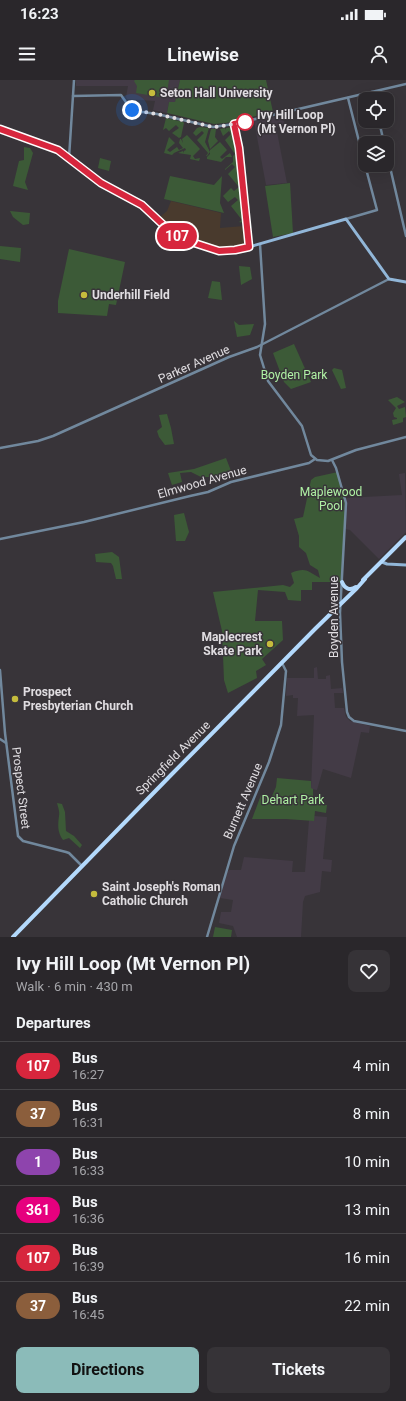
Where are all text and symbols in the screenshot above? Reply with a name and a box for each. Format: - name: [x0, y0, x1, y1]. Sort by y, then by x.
- text: 16:23: [20, 5, 59, 23]
- icon: menu: [16, 43, 38, 65]
- icon: person: [368, 43, 390, 65]
- text: Linewise: [167, 44, 239, 65]
- place label: Seton Hall University: [160, 86, 274, 100]
- marker: Seton Hall University: [147, 88, 157, 98]
- map controls: [358, 92, 394, 172]
- button: locate: [358, 92, 394, 128]
- your location: [122, 100, 142, 120]
- place label: Ivy Hill Loop (Mt Vernon Pl): [257, 108, 336, 136]
- marker: Ivy Hill Loop (Mt Vernon Pl): [236, 113, 254, 131]
- button: layers: [358, 136, 394, 172]
- line badge: 107: [154, 223, 200, 249]
- text: 107: [165, 228, 189, 244]
- place label: Underhill Field: [92, 288, 170, 302]
- marker: Underhill Field: [79, 290, 89, 300]
- street label: Parker Avenue: [156, 342, 232, 386]
- park label: Boyden Park: [261, 368, 328, 382]
- street label: Elmwood Avenue: [156, 463, 248, 501]
- park label: Maplewood Pool: [300, 485, 362, 513]
- street label: Boyden Avenue: [327, 576, 341, 658]
- place label: Maplecrest Skate Park: [201, 630, 263, 658]
- marker: Maplecrest Skate Park: [265, 639, 275, 649]
- place label: Prospect Presbyterian Church: [23, 685, 133, 713]
- marker: Prospect Presbyterian Church: [10, 694, 20, 704]
- street label: Springfield Avenue: [133, 718, 213, 798]
- street label: Prospect Street: [9, 746, 33, 830]
- street label: Burnett Avenue: [221, 761, 265, 841]
- park label: Dehart Park: [262, 793, 325, 807]
- place label: Saint Joseph's Roman Catholic Church: [102, 880, 221, 908]
- marker: Saint Joseph's Roman Catholic Church: [89, 889, 99, 899]
- button: heart: [348, 950, 390, 992]
- text: Ivy Hill Loop (Mt Vernon Pl): [16, 952, 250, 975]
- text: Walk · 6 min · 430 m: [16, 979, 133, 994]
- text: Departures: [16, 1014, 91, 1032]
- text: Bus: [72, 1049, 98, 1067]
- text: 4 min: [353, 1057, 390, 1075]
- text: 107: [26, 1058, 50, 1074]
- text: 16:27: [72, 1067, 104, 1082]
- text: Bus: [72, 1097, 98, 1115]
- text: 8 min: [353, 1105, 390, 1123]
- text: 37: [30, 1106, 46, 1122]
- text: 16:31: [72, 1115, 104, 1130]
- text: Bus: [72, 1145, 98, 1163]
- text: 10 min: [344, 1153, 390, 1171]
- text: 1: [34, 1154, 42, 1170]
- text: 16:33: [72, 1163, 104, 1178]
- text: Bus: [72, 1193, 98, 1211]
- text: 13 min: [344, 1201, 390, 1219]
- text: 361: [26, 1202, 50, 1218]
- text: 16:36: [72, 1211, 104, 1226]
- text: Bus: [72, 1241, 98, 1259]
- text: 16 min: [344, 1249, 390, 1267]
- text: 107: [26, 1250, 50, 1266]
- text: 16:39: [72, 1259, 104, 1274]
- text: Bus: [72, 1289, 98, 1307]
- text: 22 min: [344, 1297, 390, 1315]
- text: 37: [30, 1298, 46, 1314]
- text: 16:45: [72, 1307, 104, 1322]
- button: Directions: [16, 1347, 199, 1393]
- button: Tickets: [207, 1347, 390, 1393]

